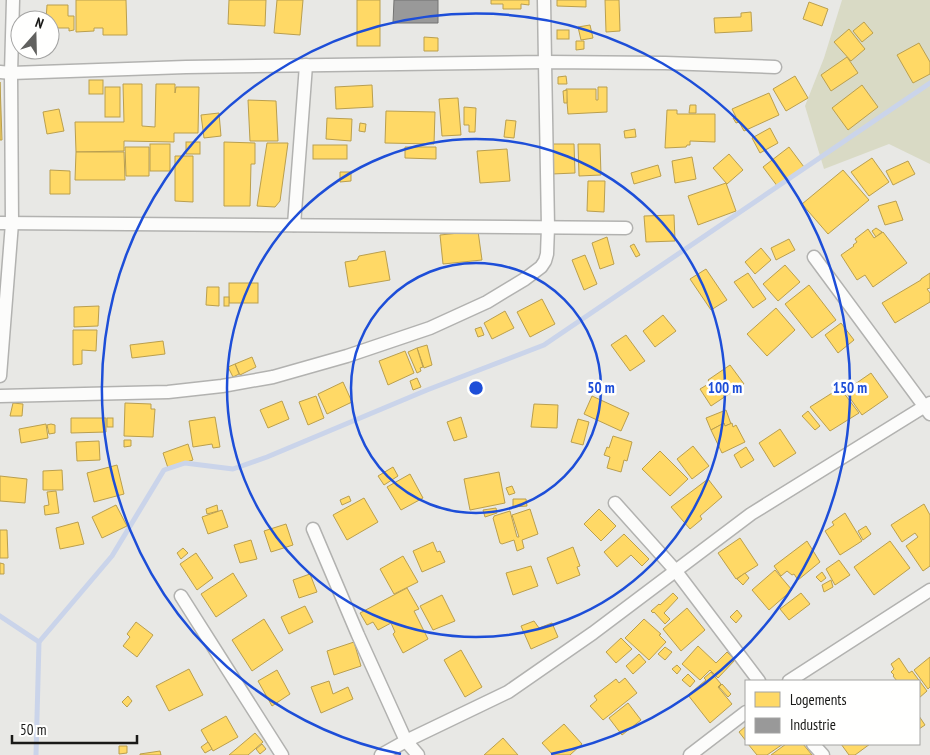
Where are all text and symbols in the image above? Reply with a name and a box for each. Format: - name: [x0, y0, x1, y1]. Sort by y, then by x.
- north arrow: [10, 10, 60, 60]
- text: N: [33, 13, 46, 33]
- text: 50 m: [587, 378, 615, 397]
- text: 100 m: [708, 378, 742, 397]
- text: 150 m: [833, 378, 867, 397]
- centre of rings: [467, 379, 485, 397]
- legend: [745, 680, 920, 745]
- text: Logements: [790, 690, 846, 709]
- scale bar: [12, 712, 138, 744]
- text: Industrie: [790, 715, 836, 734]
- text: 50 m: [20, 720, 46, 739]

